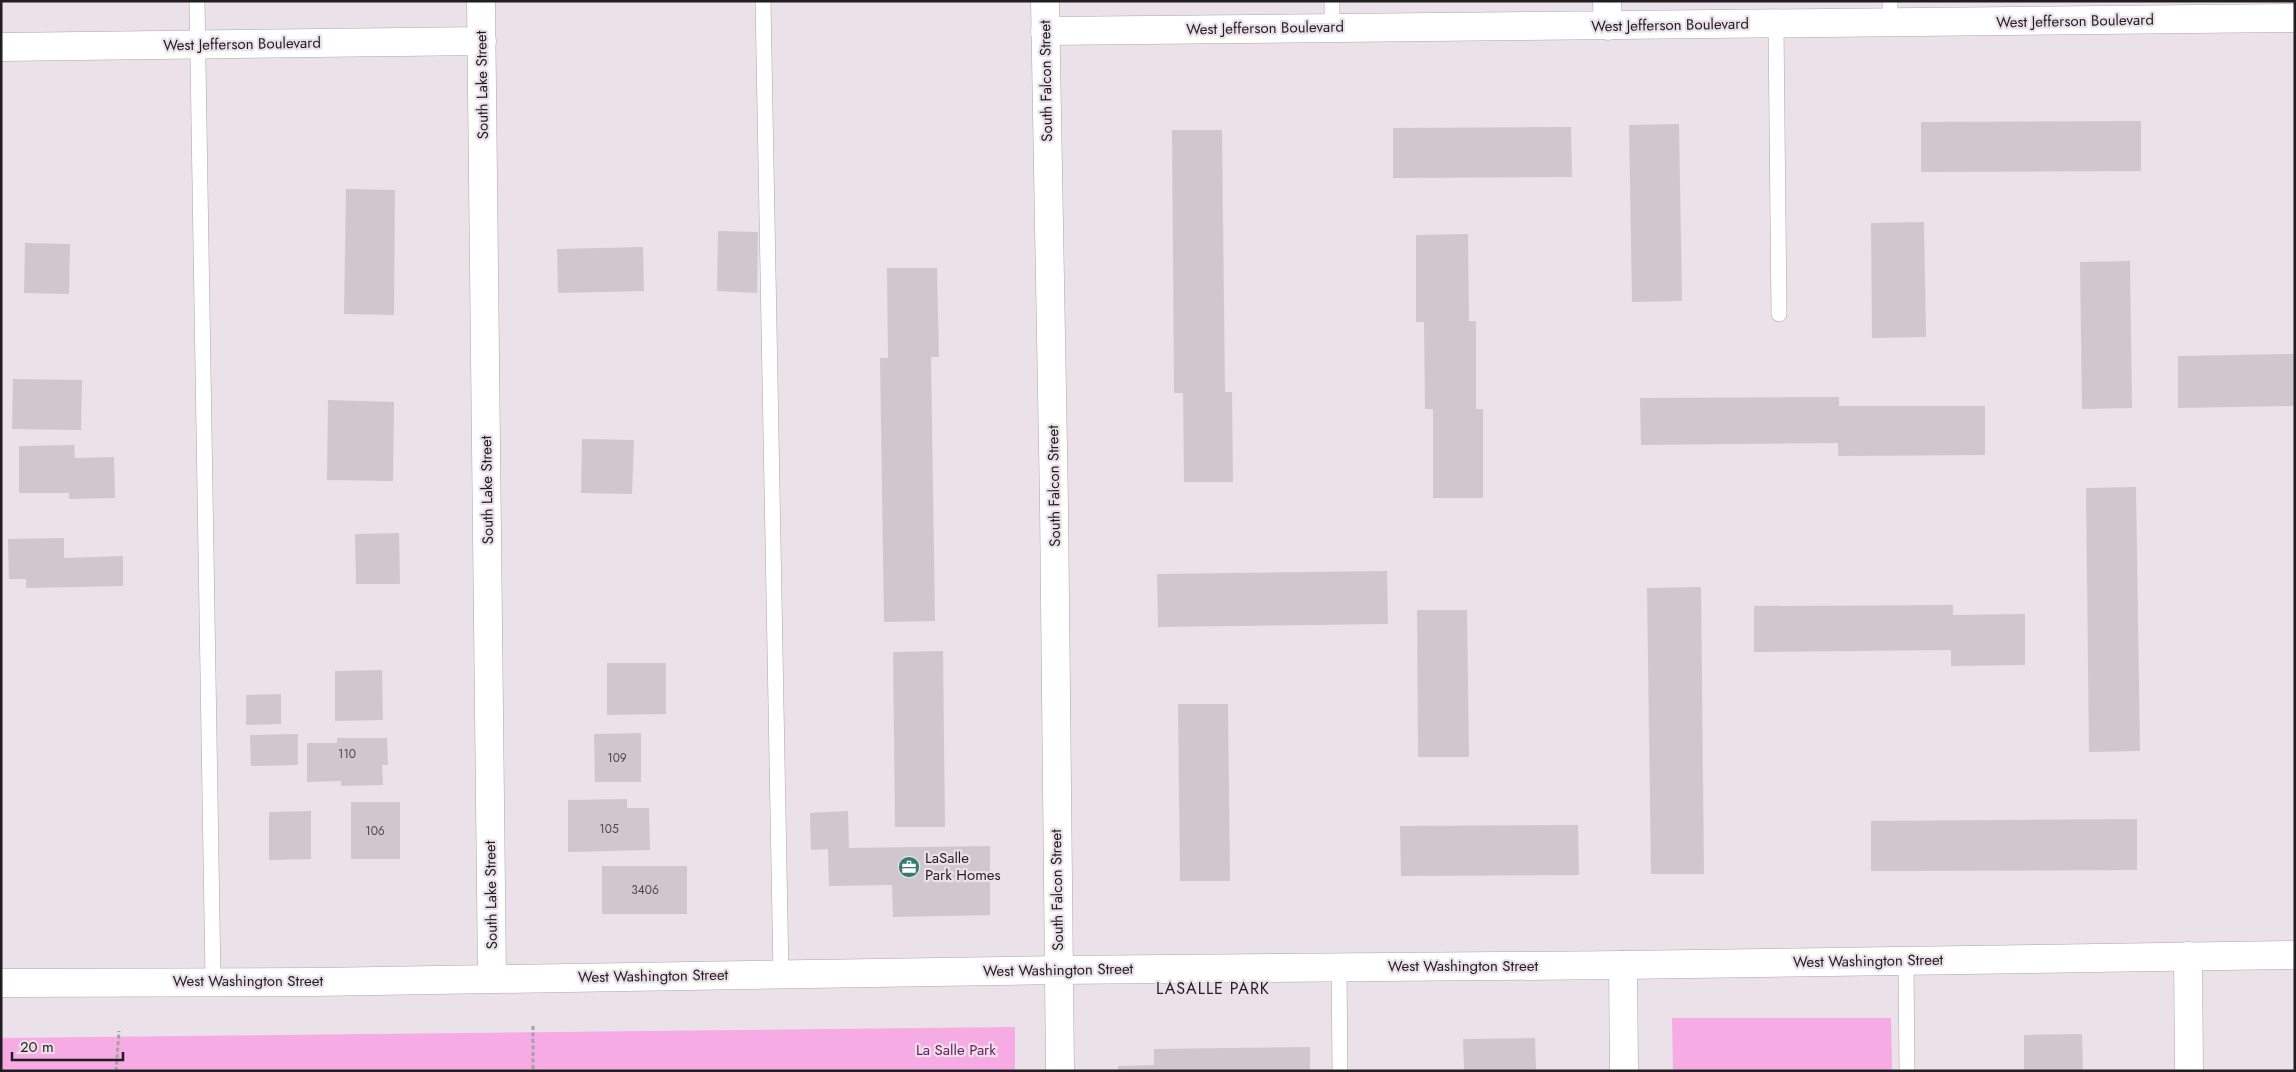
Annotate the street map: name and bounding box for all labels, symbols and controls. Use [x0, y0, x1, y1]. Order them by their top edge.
street label: West Jefferson Boulevard [1996, 9, 2154, 33]
street label: West Jefferson Boulevard [1591, 13, 1749, 37]
street label: West Jefferson Boulevard [1186, 16, 1344, 40]
street label: South Falcon Street [1034, 20, 1058, 142]
street label: South Lake Street [470, 30, 494, 139]
street label: West Jefferson Boulevard [163, 32, 321, 56]
street label: South Falcon Street [1042, 425, 1066, 547]
street label: South Lake Street [475, 435, 499, 544]
house number: 110 [338, 745, 356, 763]
house number: 109 [607, 749, 627, 767]
house number: 105 [599, 820, 619, 838]
house number: 106 [365, 822, 385, 840]
street label: South Falcon Street [1045, 829, 1069, 951]
street label: South Lake Street [479, 840, 503, 949]
place label: LaSalle Park Homes [925, 847, 1001, 886]
office icon: LaSalle Park Homes [897, 855, 921, 879]
house number: 3406 [631, 881, 659, 899]
street label: West Washington Street [1793, 949, 1944, 973]
street label: West Washington Street [1388, 955, 1539, 977]
street label: West Washington Street [983, 958, 1134, 982]
street label: West Washington Street [578, 964, 729, 988]
street label: West Washington Street [173, 970, 324, 992]
district label: LASALLE PARK [1156, 977, 1270, 1000]
scale bar [12, 1030, 124, 1062]
text: 20 m [20, 1036, 54, 1058]
park label: La Salle Park [916, 1039, 996, 1061]

